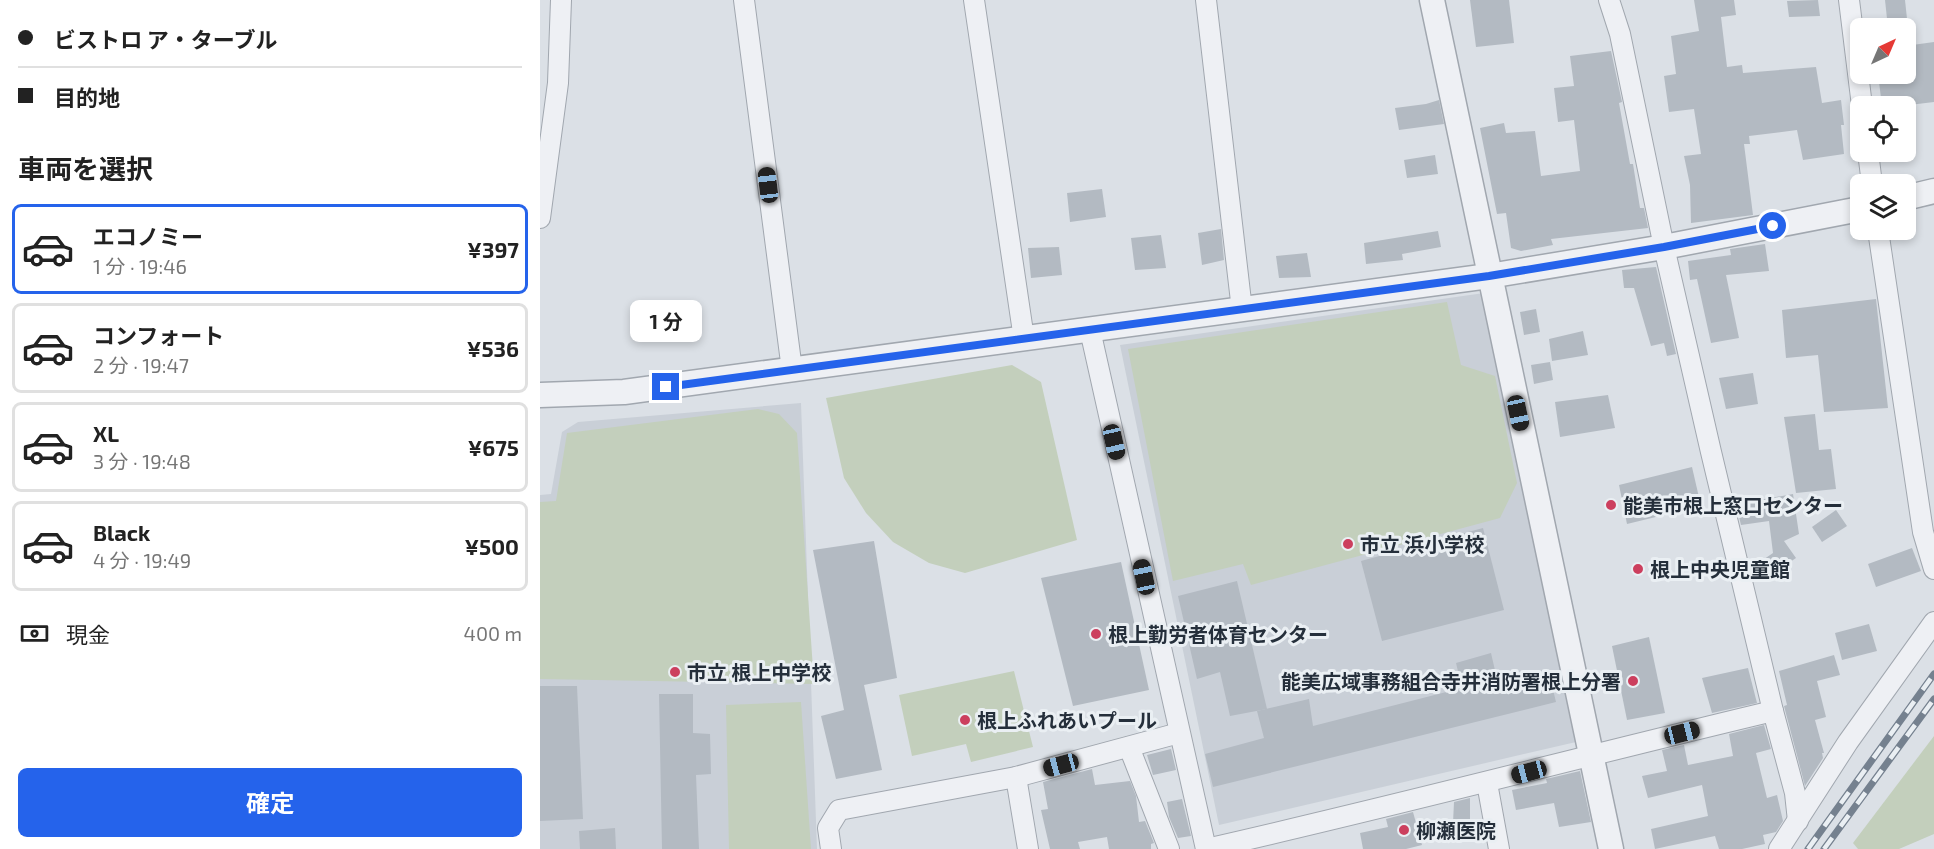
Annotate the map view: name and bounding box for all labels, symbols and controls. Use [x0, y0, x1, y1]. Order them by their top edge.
north arrow [1850, 18, 1916, 84]
map controls [1850, 18, 1916, 240]
text: ビストロ ア・ターブル [54, 26, 277, 52]
text: 目的地 [54, 84, 120, 110]
button: locate [1850, 96, 1916, 162]
text: 車両を選択 [18, 152, 153, 184]
car [757, 166, 779, 204]
button: layers [1850, 174, 1916, 240]
route start [1759, 212, 1786, 239]
icon: car [21, 222, 75, 276]
text: エコノミー [93, 223, 203, 249]
text: ¥397 [467, 236, 519, 262]
text: 1 分 · 19:46 [93, 254, 187, 278]
callout: 1 分 [630, 300, 702, 342]
text: 1 分 [650, 309, 682, 333]
icon: car [21, 321, 75, 375]
text: コンフォート [93, 322, 224, 348]
text: ¥536 [467, 335, 519, 361]
text: 2 分 · 19:47 [93, 353, 189, 377]
route end [652, 373, 679, 400]
car [1505, 394, 1531, 432]
icon: car [21, 420, 75, 474]
text: XL [93, 420, 119, 446]
car [1101, 422, 1127, 462]
text: ¥675 [468, 434, 519, 460]
text: 3 分 · 19:48 [93, 449, 191, 473]
place label: 能美市根上窓口センター [1623, 493, 1843, 517]
marker: 能美市根上窓口センター [1604, 498, 1618, 512]
icon: car [21, 519, 75, 573]
text: Black [93, 519, 150, 545]
place label: 市立 浜小学校 [1360, 532, 1484, 556]
text: ¥500 [464, 533, 519, 559]
marker: 市立 浜小学校 [1341, 537, 1355, 551]
text: 4 分 · 19:49 [93, 548, 191, 572]
place label: 根上中央児童館 [1650, 557, 1790, 581]
car [1131, 558, 1157, 596]
marker: 根上中央児童館 [1631, 562, 1645, 576]
icon: cash [18, 617, 51, 650]
text: 現金 [66, 621, 110, 647]
text: 400 m [464, 621, 522, 645]
place label: 根上勤労者体育センター [1108, 622, 1328, 646]
marker: 根上勤労者体育センター [1089, 627, 1103, 641]
place label: 市立 根上中学校 [687, 660, 831, 684]
marker: 市立 根上中学校 [668, 665, 682, 679]
place label: 能美広域事務組合寺井消防署根上分署 [1281, 669, 1621, 693]
marker: 能美広域事務組合寺井消防署根上分署 [1626, 674, 1640, 688]
place label: 根上ふれあいプール [977, 708, 1157, 732]
marker: 根上ふれあいプール [958, 713, 972, 727]
car [1662, 720, 1702, 746]
car [1041, 752, 1081, 778]
car [1509, 759, 1549, 785]
button: 確定 [18, 768, 522, 837]
place label: 柳瀬医院 [1416, 818, 1496, 842]
marker: 柳瀬医院 [1397, 823, 1411, 837]

